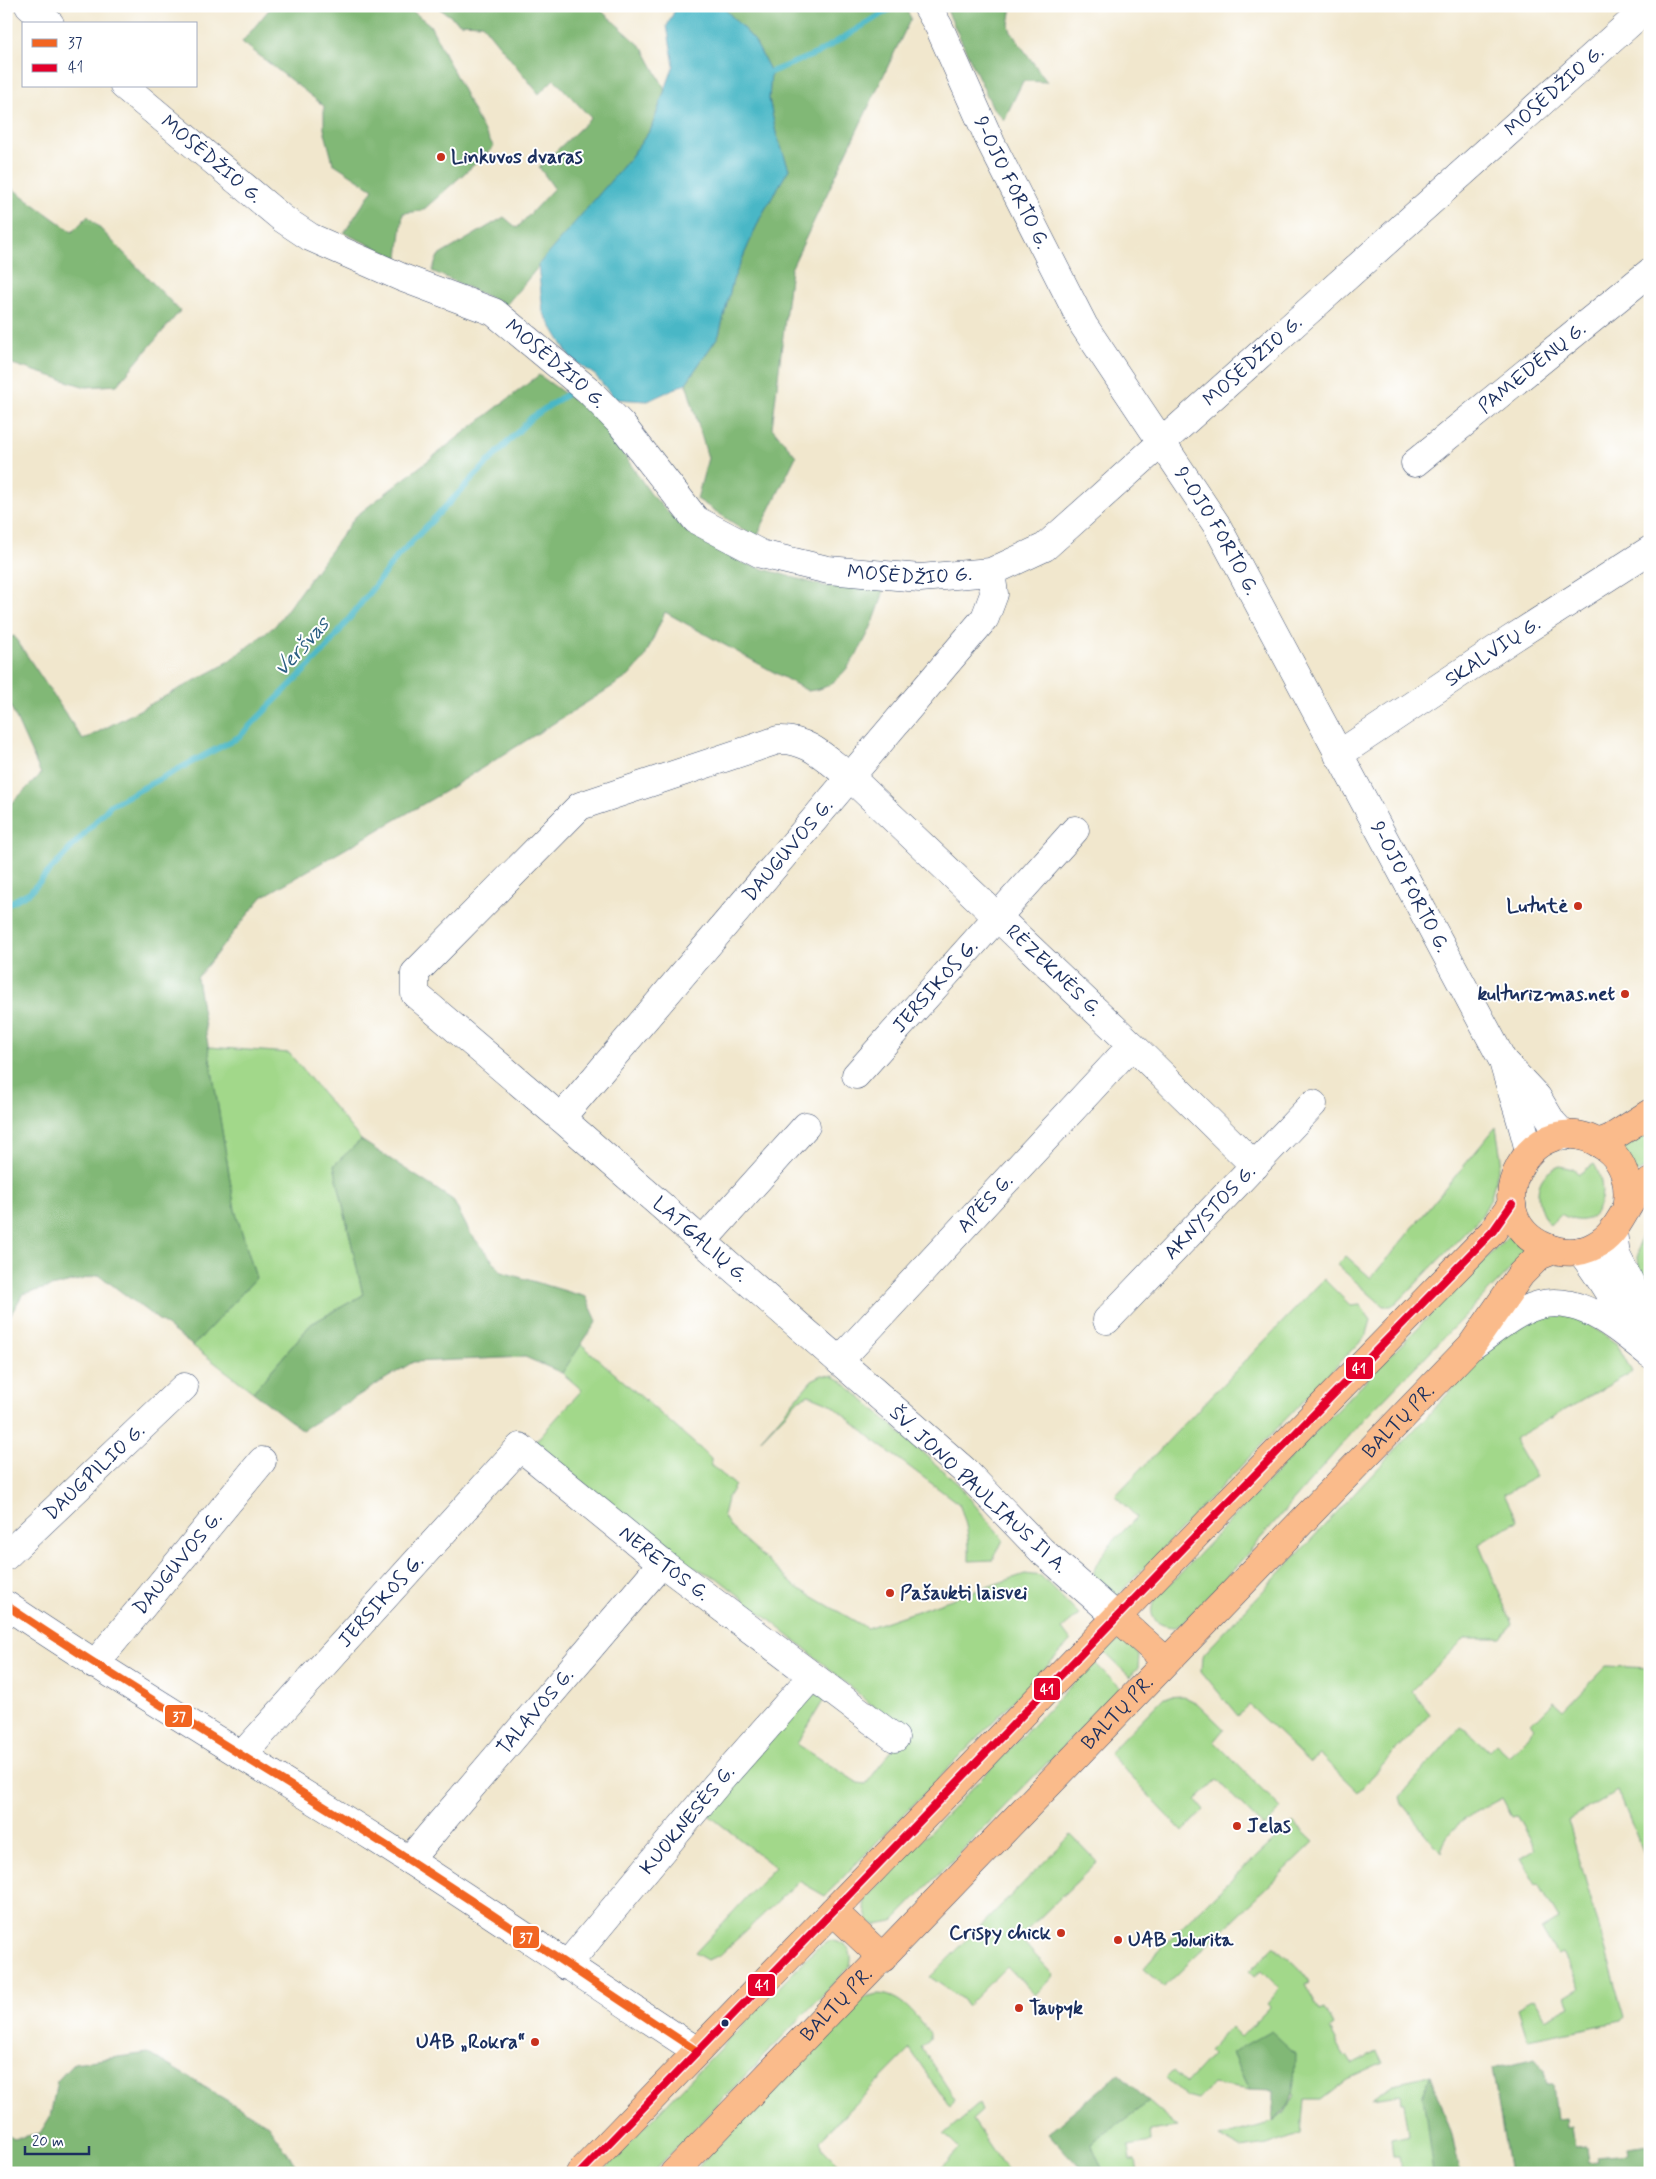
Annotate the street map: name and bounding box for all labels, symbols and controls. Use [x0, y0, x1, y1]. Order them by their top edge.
legend [22, 22, 198, 88]
text: 37 [68, 34, 83, 54]
street label: MOSĖDŽIO G. [1499, 39, 1610, 143]
text: 41 [68, 58, 83, 78]
street label: MOSĖDŽIO G. [155, 109, 268, 210]
street label: 9-OJO FORTO G. [967, 112, 1056, 254]
place label: Linkuvos dvaras [451, 144, 583, 171]
marker: Linkuvos dvaras [435, 151, 447, 163]
street label: MOSĖDŽIO G. [1197, 309, 1308, 413]
street label: MOSĖDŽIO G. [499, 313, 612, 414]
street label: PAMEDĖNŲ G. [1473, 316, 1592, 420]
street label: 9-OJO FORTO G. [1168, 462, 1265, 600]
street label: MOSĖDŽIO G. [846, 558, 973, 592]
water label: Veršvas [268, 609, 338, 683]
street label: SKALVIŲ G. [1440, 610, 1546, 693]
street label: DAUGUVOS G. [737, 793, 839, 908]
street label: 9-OJO FORTO G. [1364, 817, 1456, 957]
place label: Lututė [1507, 893, 1568, 920]
marker: Lututė [1572, 900, 1584, 912]
street label: RĖZEKNĖS G. [1000, 918, 1108, 1023]
street label: JERSIKOS G. [886, 934, 984, 1039]
place label: kulturizmas.net [1478, 981, 1616, 1008]
marker: kulturizmas.net [1619, 988, 1631, 1000]
street label: AKNYSTOS G. [1158, 1159, 1262, 1266]
street label: APĖS G. [951, 1168, 1019, 1239]
street label: LATGALIŲ G. [646, 1191, 754, 1289]
line badge: 41 [1345, 1356, 1374, 1380]
text: 41 [1352, 1360, 1366, 1378]
street label: BALTŲ PR. [1356, 1378, 1441, 1464]
street label: ŠV. JONO PAULIAUS II A. [883, 1400, 1073, 1580]
street label: DAUGPILIO G. [38, 1417, 151, 1527]
street label: DAUGUVOS G. [127, 1505, 229, 1621]
street label: NERETOS G. [613, 1520, 715, 1608]
street label: JERSIKOS G. [332, 1549, 430, 1653]
place label: Pašaukti laisvei [900, 1580, 1027, 1607]
marker: Pašaukti laisvei [884, 1587, 896, 1599]
street label: TALAVOS G. [491, 1662, 580, 1761]
street label: BALTŲ PR. [1075, 1670, 1160, 1756]
line badge: 41 [1033, 1677, 1061, 1701]
text: 41 [1040, 1681, 1054, 1699]
line badge: 37 [164, 1704, 193, 1728]
text: 37 [172, 1708, 186, 1726]
street label: KUOKNESĖS G. [634, 1759, 741, 1880]
place label: Jelas [1247, 1813, 1291, 1840]
marker: Jelas [1231, 1820, 1243, 1832]
place label: Crispy chick [949, 1920, 1052, 1947]
line badge: 37 [512, 1925, 540, 1949]
marker: Crispy chick [1055, 1927, 1067, 1939]
place label: UAB Jolurita [1128, 1927, 1234, 1954]
text: 37 [519, 1929, 533, 1947]
marker: UAB Jolurita [1112, 1934, 1124, 1946]
street label: BALTŲ PR. [794, 1961, 879, 2048]
line badge: 41 [747, 1973, 776, 1997]
text: 41 [755, 1977, 769, 1995]
place label: Taupyk [1029, 1995, 1083, 2022]
marker: Taupyk [1013, 2002, 1025, 2014]
unlabelled marker [720, 2018, 730, 2028]
place label: UAB „Rokra“ [416, 2029, 525, 2056]
marker: UAB „Rokra“ [529, 2036, 541, 2048]
scale bar [25, 2124, 89, 2156]
text: 20 m [32, 2132, 64, 2152]

